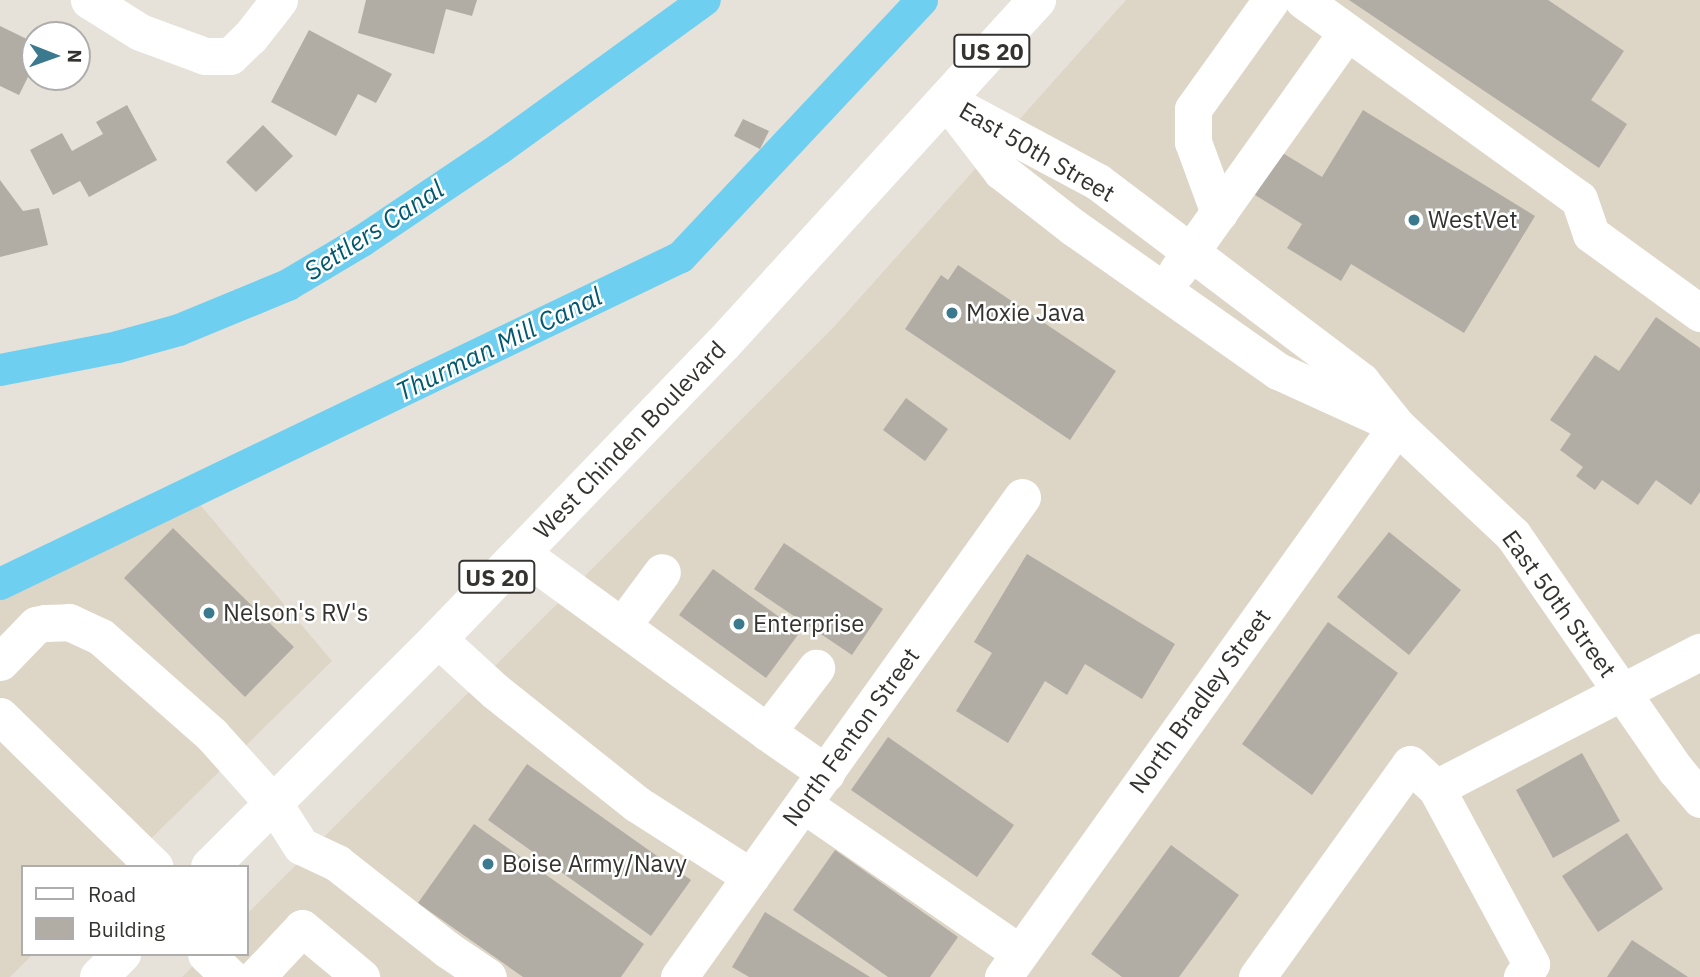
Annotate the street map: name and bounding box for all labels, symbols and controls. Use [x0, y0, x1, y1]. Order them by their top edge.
north arrow [21, 21, 91, 91]
road number: US 20 [952, 32, 1032, 70]
text: N [63, 49, 87, 63]
street label: East 50th Street [954, 96, 1120, 208]
water label: Settlers Canal [298, 173, 450, 287]
place label: WestVet [1428, 206, 1518, 234]
marker: WestVet [1406, 212, 1422, 228]
water label: Thurman Mill Canal [391, 281, 607, 407]
place label: Moxie Java [966, 299, 1085, 327]
marker: Moxie Java [944, 305, 960, 321]
street label: West Chinden Boulevard [528, 335, 732, 545]
street label: East 50th Street [1496, 525, 1622, 683]
road number: US 20 [457, 558, 537, 596]
place label: Nelson's RV's [223, 599, 368, 627]
street label: North Bradley Street [1123, 603, 1277, 799]
marker: Nelson's RV's [201, 605, 217, 621]
place label: Enterprise [753, 610, 865, 638]
marker: Enterprise [731, 616, 747, 632]
street label: North Fenton Street [777, 642, 925, 832]
place label: Boise Army/Navy [502, 850, 687, 878]
marker: Boise Army/Navy [480, 856, 496, 872]
legend [21, 865, 248, 956]
text: Road [88, 880, 136, 908]
text: Building [88, 915, 165, 943]

